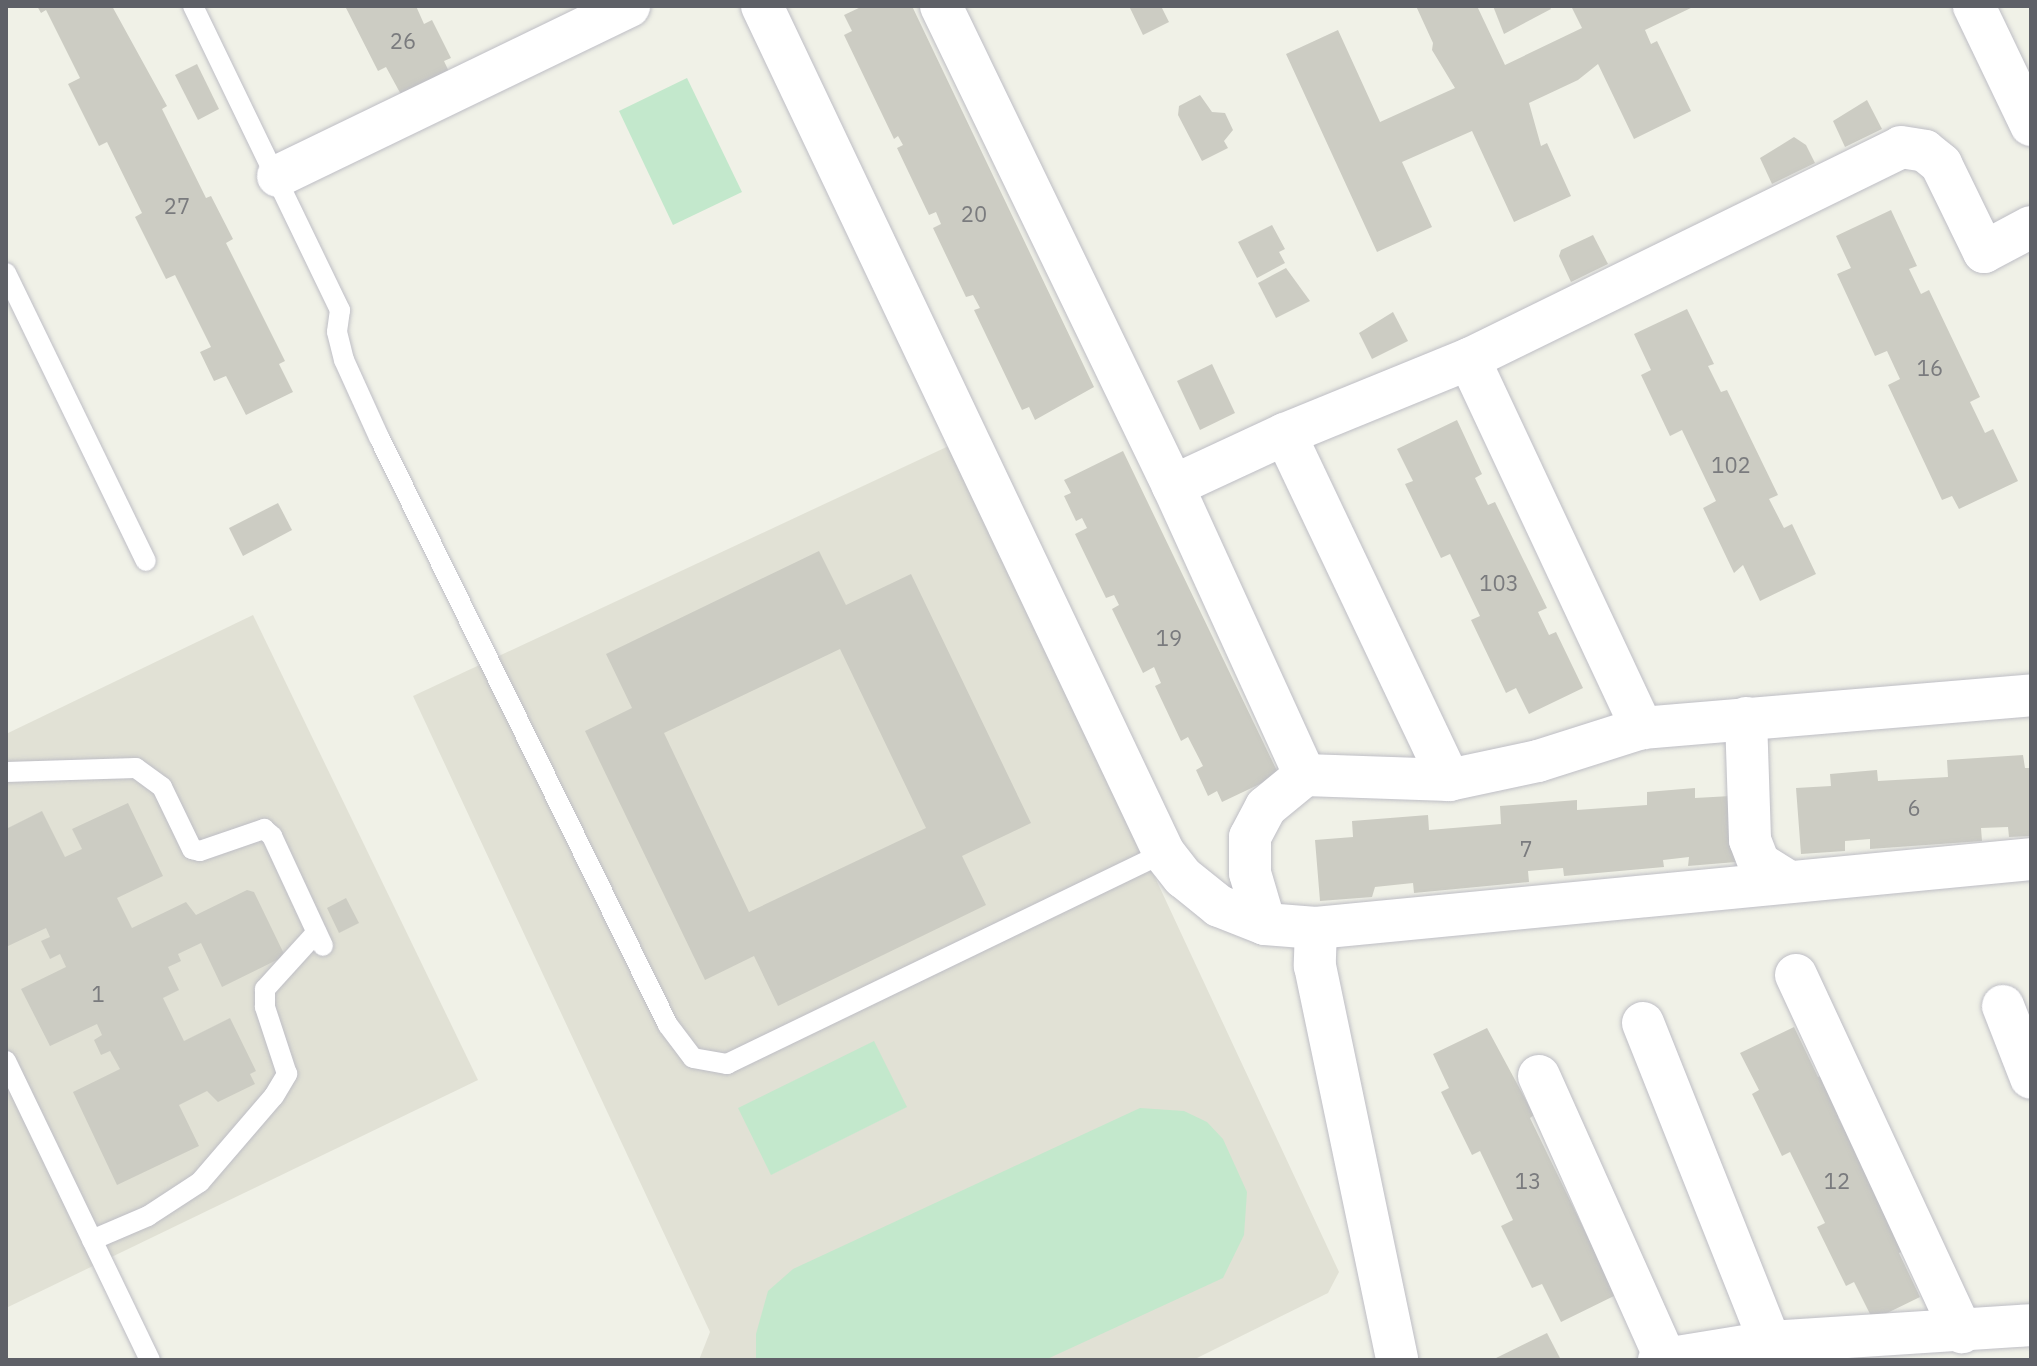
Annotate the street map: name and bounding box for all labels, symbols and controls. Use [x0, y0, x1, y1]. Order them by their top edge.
house number: 26 [390, 28, 416, 54]
house number: 27 [164, 193, 190, 219]
house number: 20 [961, 201, 987, 227]
house number: 16 [1917, 355, 1943, 381]
house number: 102 [1711, 452, 1751, 478]
house number: 103 [1479, 570, 1519, 596]
house number: 19 [1156, 625, 1182, 651]
house number: 6 [1907, 795, 1921, 821]
house number: 7 [1519, 836, 1533, 862]
house number: 1 [91, 981, 105, 1007]
house number: 13 [1515, 1168, 1541, 1194]
house number: 12 [1824, 1168, 1850, 1194]

